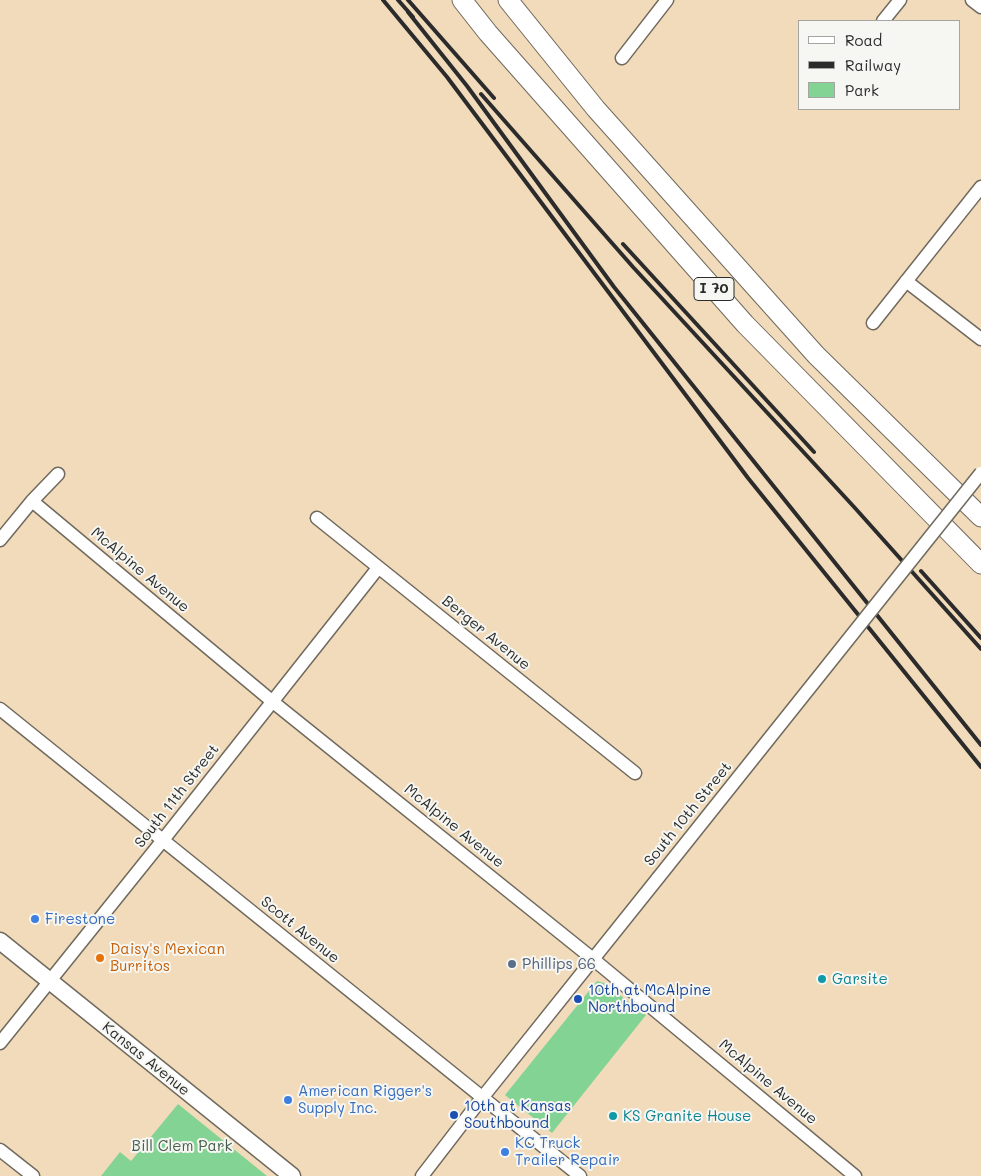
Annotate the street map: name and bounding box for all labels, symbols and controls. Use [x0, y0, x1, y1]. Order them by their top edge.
legend [798, 20, 961, 110]
text: Road [845, 30, 882, 50]
text: Railway [845, 55, 901, 75]
text: Park [845, 80, 879, 100]
road number: I 70 [694, 278, 734, 300]
street label: McAlpine Avenue [87, 524, 193, 616]
street label: Berger Avenue [438, 592, 534, 674]
street label: South 11th Street [131, 741, 223, 851]
street label: South 10th Street [640, 758, 736, 870]
street label: McAlpine Avenue [401, 780, 507, 872]
street label: Scott Avenue [257, 893, 343, 967]
place label: Firestone [45, 910, 115, 928]
marker: Firestone [29, 913, 41, 925]
place label: Daisy's Mexican Burritos [110, 940, 225, 975]
marker: Daisy's Mexican Burritos [94, 952, 106, 964]
place label: Phillips 66 [522, 955, 596, 973]
marker: Phillips 66 [506, 958, 518, 970]
place label: Garsite [832, 970, 888, 988]
marker: Garsite [816, 973, 828, 985]
place label: 10th at McAlpine Northbound [588, 981, 711, 1016]
marker: 10th at McAlpine Northbound [572, 993, 584, 1005]
street label: Kansas Avenue [99, 1018, 193, 1100]
street label: McAlpine Avenue [715, 1036, 821, 1128]
place label: American Rigger's Supply Inc. [298, 1082, 432, 1117]
marker: American Rigger's Supply Inc. [282, 1094, 294, 1106]
place label: 10th at Kansas Southbound [464, 1097, 571, 1132]
place label: KS Granite House [623, 1107, 751, 1125]
marker: 10th at Kansas Southbound [448, 1109, 460, 1121]
marker: KS Granite House [607, 1110, 619, 1122]
place label: KC Truck Trailer Repair [515, 1134, 620, 1169]
park label: Bill Clem Park [132, 1137, 232, 1155]
marker: KC Truck Trailer Repair [499, 1146, 511, 1158]

